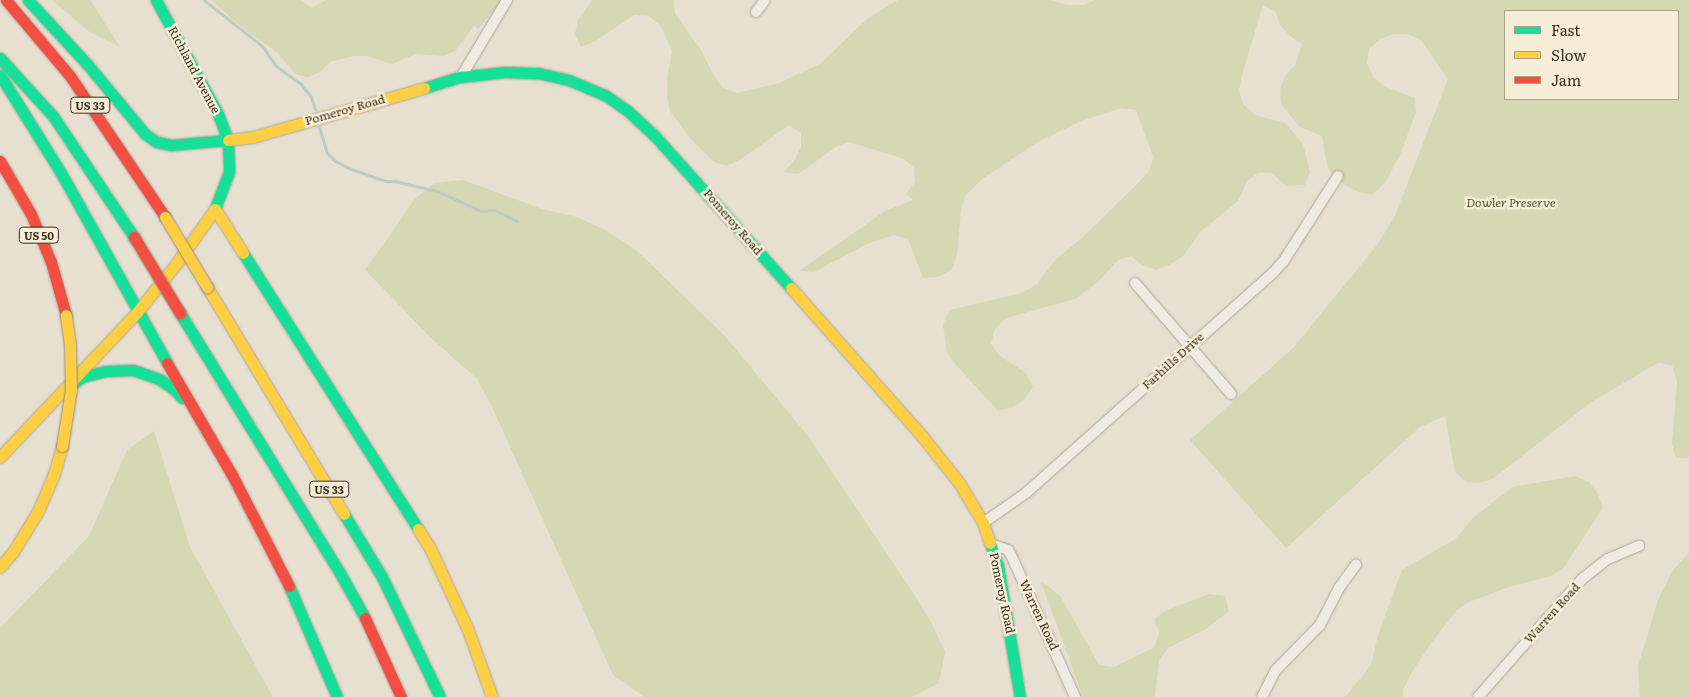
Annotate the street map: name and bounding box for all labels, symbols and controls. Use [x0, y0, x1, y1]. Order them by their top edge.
legend [1504, 10, 1679, 100]
text: Fast [1551, 18, 1580, 41]
street label: Richland Avenue [165, 24, 223, 116]
text: Slow [1551, 43, 1586, 66]
text: Jam [1551, 68, 1581, 91]
street label: Pomeroy Road [303, 92, 387, 128]
road number: US 33 [70, 96, 110, 114]
street label: Pomeroy Road [700, 186, 766, 258]
park label: Dowler Preserve [1466, 196, 1556, 210]
road number: US 50 [18, 226, 60, 244]
street label: Farhills Drive [1139, 330, 1207, 392]
road number: US 33 [309, 480, 349, 498]
street label: Pomeroy Road [986, 551, 1018, 635]
street label: Warren Road [1016, 577, 1062, 653]
street label: Warren Road [1521, 580, 1583, 646]

